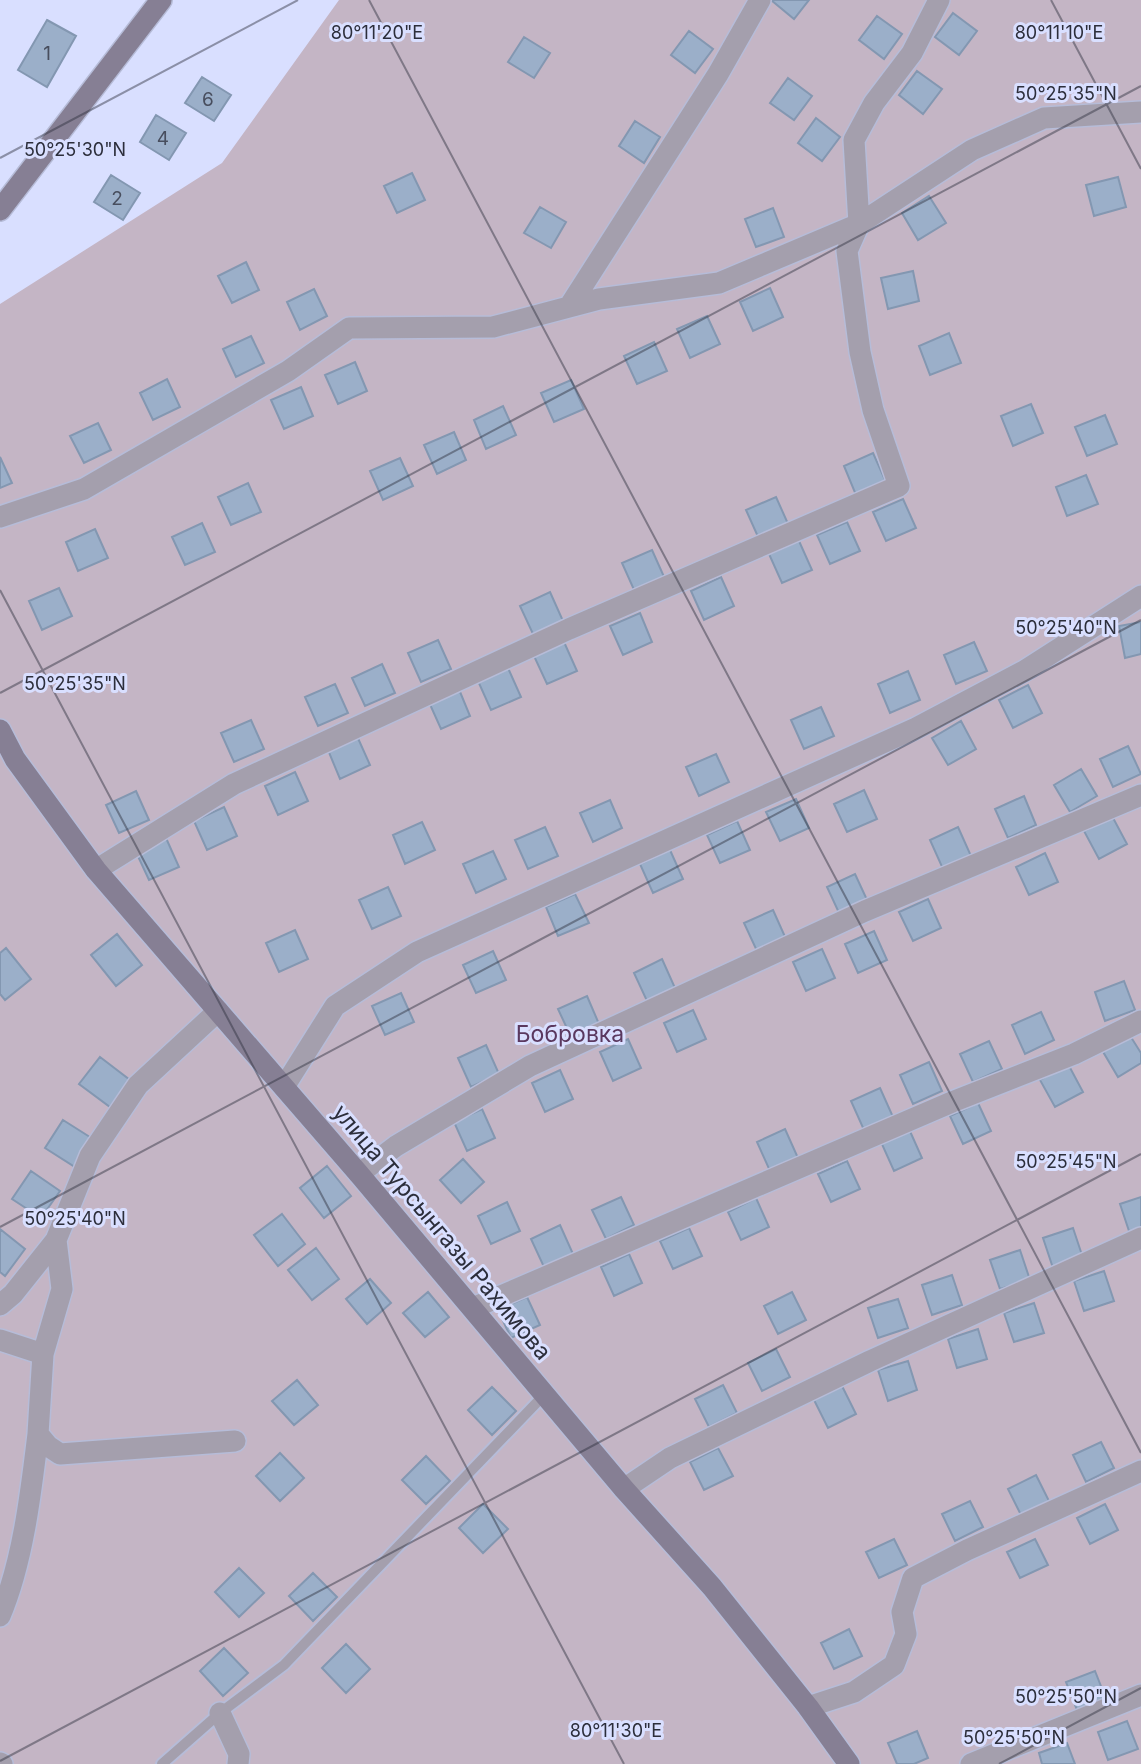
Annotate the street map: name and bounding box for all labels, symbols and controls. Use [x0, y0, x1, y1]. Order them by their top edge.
text: 80°11'20"E [331, 22, 423, 43]
text: 80°11'10"E [1015, 22, 1103, 43]
house number: 1 [43, 42, 51, 65]
text: 50°25'35"N [1015, 83, 1117, 104]
house number: 6 [202, 88, 214, 111]
house number: 4 [157, 127, 169, 150]
text: 50°25'30"N [24, 139, 126, 160]
house number: 2 [111, 187, 123, 210]
text: 50°25'40"N [1015, 617, 1117, 638]
text: 50°25'35"N [24, 673, 126, 694]
park label: Бобровка [516, 1020, 624, 1048]
street label: улица Турсынгазы Рахимова [327, 1099, 557, 1365]
text: 50°25'45"N [1015, 1151, 1117, 1172]
text: 50°25'40"N [24, 1208, 126, 1229]
text: 50°25'50"N [1015, 1686, 1117, 1707]
text: 80°11'30"E [570, 1720, 662, 1741]
text: 50°25'50"N [963, 1727, 1065, 1748]

